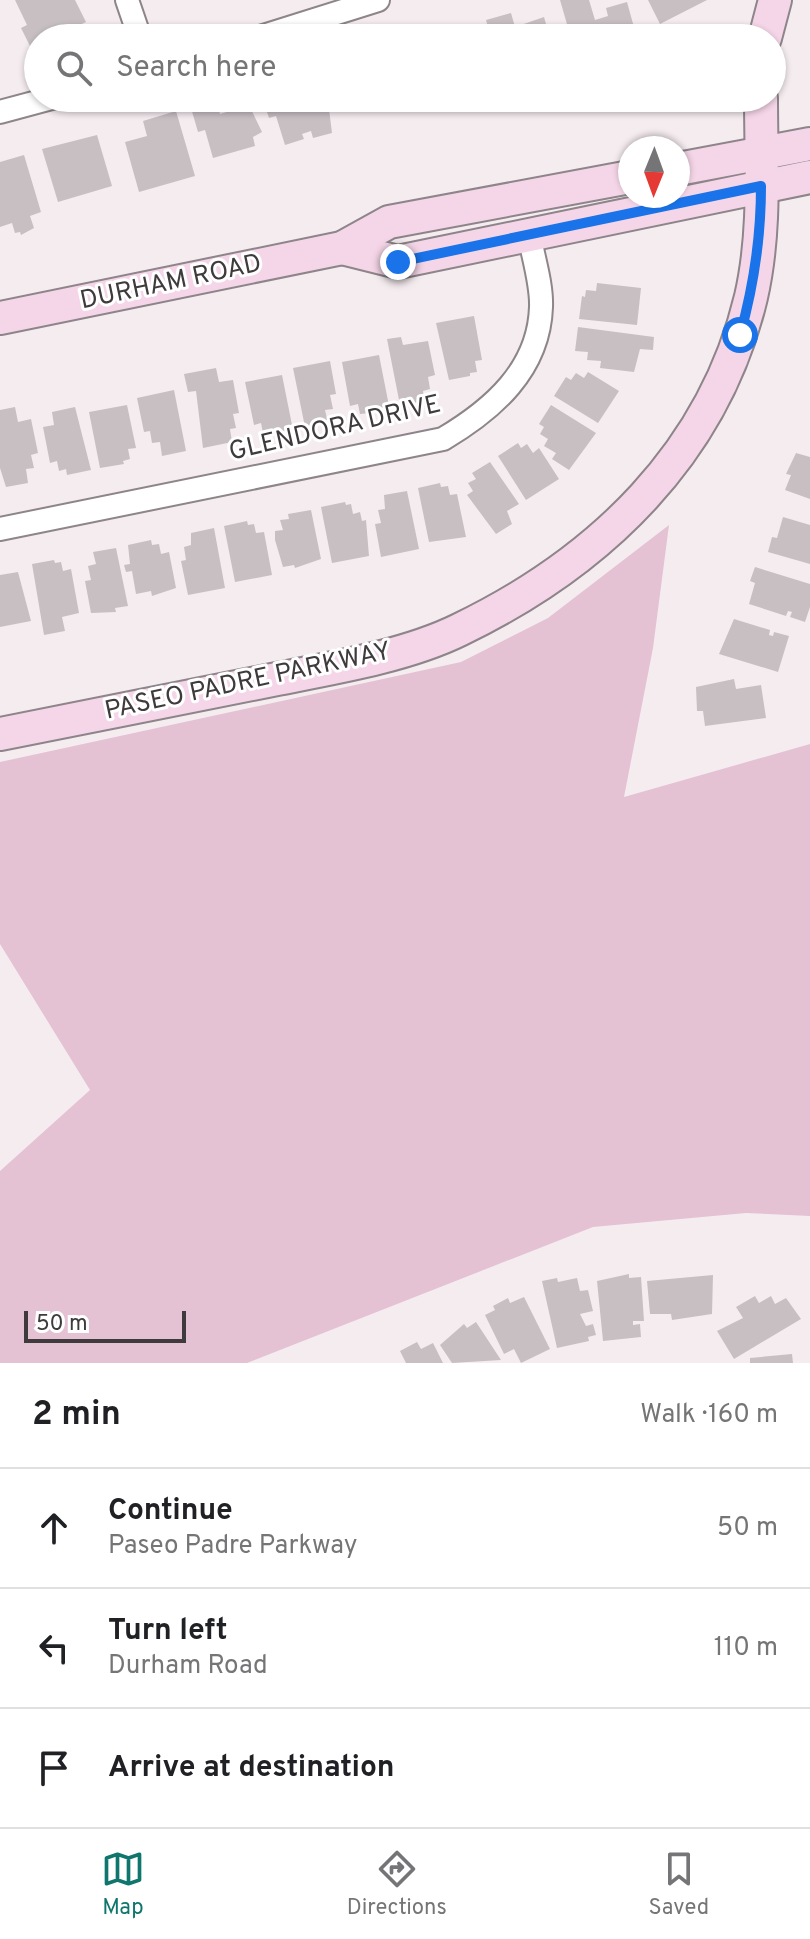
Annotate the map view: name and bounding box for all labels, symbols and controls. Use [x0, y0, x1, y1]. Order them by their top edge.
search box [24, 24, 786, 112]
icon: search [52, 46, 96, 90]
text: Search here [116, 50, 276, 87]
north arrow [618, 136, 690, 208]
route end [380, 244, 416, 280]
street label: DURHAM ROAD [77, 248, 265, 318]
route start [722, 317, 758, 353]
street label: GLENDORA DRIVE [226, 389, 444, 469]
street label: PASEO PADRE PARKWAY [102, 636, 394, 728]
scale bar [24, 1307, 186, 1343]
text: 50 m [36, 1311, 88, 1338]
text: 2 min [32, 1394, 121, 1437]
text: Walk · 160 m [640, 1399, 778, 1432]
text: Continue [108, 1493, 233, 1530]
icon: ahead [32, 1506, 76, 1550]
text: 50 m [717, 1512, 778, 1545]
text: Paseo Padre Parkway [108, 1530, 358, 1563]
text: Turn left [108, 1613, 228, 1650]
icon: left [32, 1626, 76, 1670]
text: 110 m [714, 1632, 778, 1665]
text: Durham Road [108, 1650, 268, 1683]
icon: arrive [32, 1746, 76, 1790]
text: Arrive at destination [108, 1750, 394, 1787]
tab: Map [101, 1847, 145, 1922]
tab: Directions [347, 1847, 447, 1922]
tab: Saved [649, 1847, 709, 1922]

